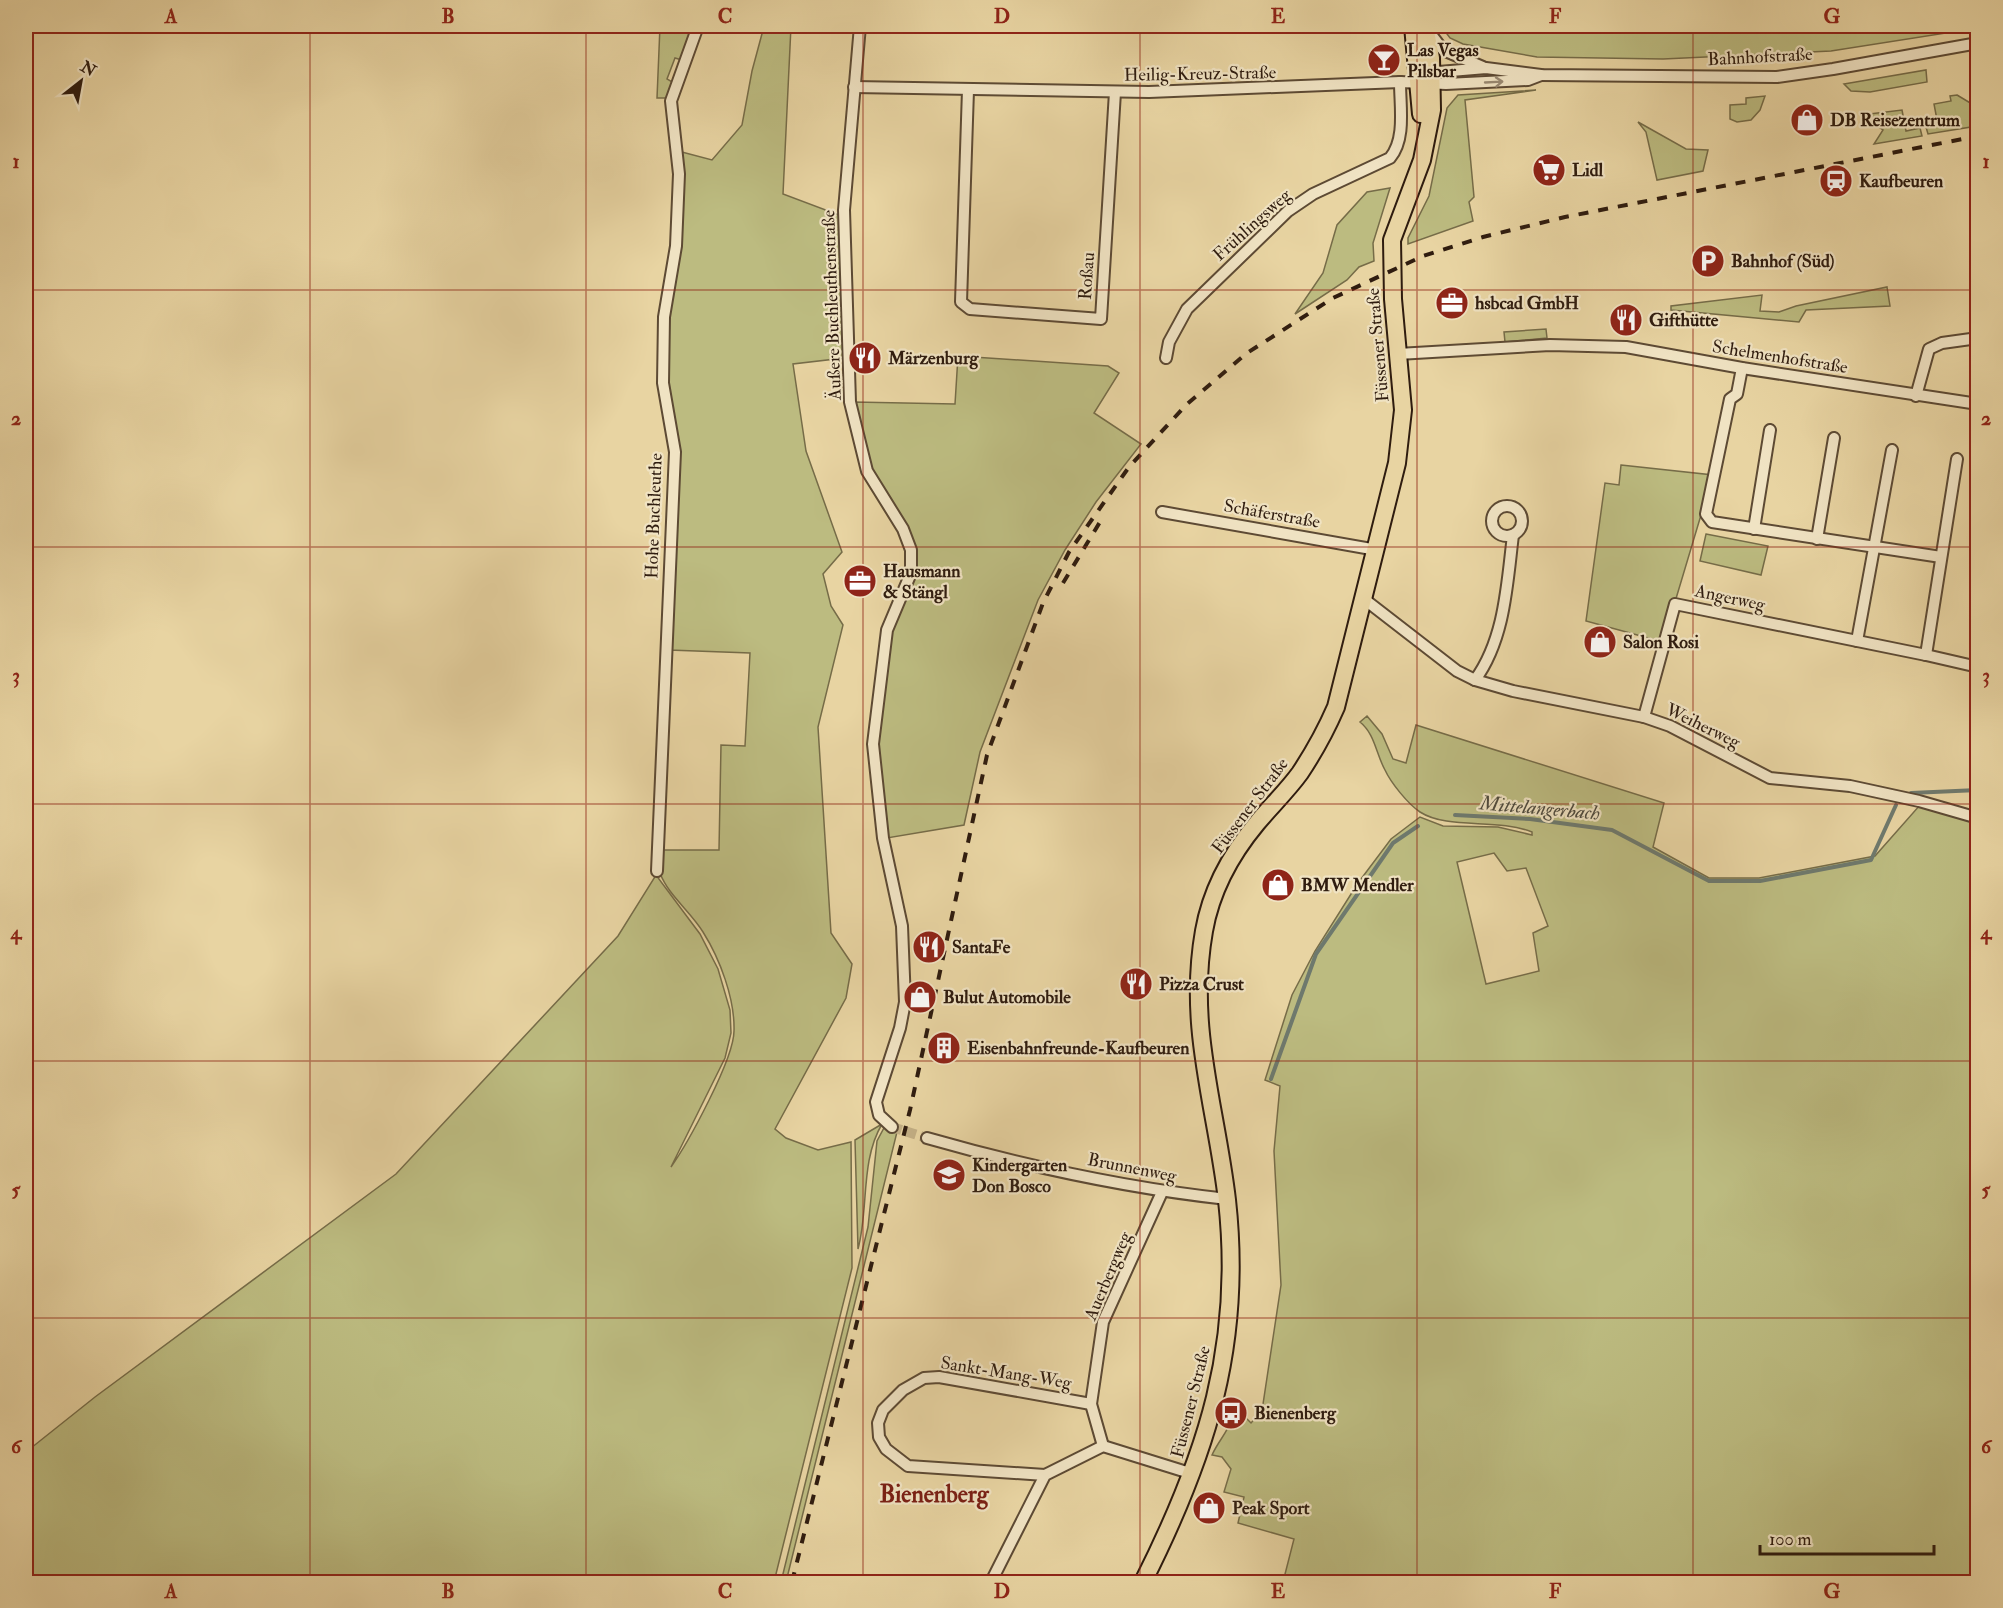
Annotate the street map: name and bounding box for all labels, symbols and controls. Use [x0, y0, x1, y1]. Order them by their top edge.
text: A [164, 4, 178, 29]
text: B [441, 4, 455, 29]
text: C [718, 4, 732, 29]
text: D [994, 4, 1010, 29]
text: E [1271, 4, 1286, 29]
text: F [1549, 4, 1562, 29]
text: G [1824, 4, 1841, 29]
place label: Las Vegas Pilsbar [1407, 39, 1479, 83]
bar icon: Las Vegas Pilsbar [1366, 42, 1402, 78]
street label: Bahnhofstraße [1707, 43, 1814, 71]
north arrow [51, 51, 111, 111]
text: N [76, 56, 100, 82]
street label: Heilig-Kreuz-Straße [1124, 61, 1277, 87]
one-way arrow [1484, 76, 1503, 87]
shop icon: DB Reisezentrum [1789, 102, 1825, 138]
place label: DB Reisezentrum [1830, 109, 1961, 132]
text: 1 [12, 149, 20, 174]
text: 1 [1982, 149, 1990, 174]
supermarket icon: Lidl [1531, 152, 1567, 188]
place label: Lidl [1572, 159, 1604, 182]
station icon: Kaufbeuren [1818, 163, 1854, 199]
place label: Kaufbeuren [1859, 170, 1944, 193]
street label: Frühlingsweg [1208, 183, 1297, 266]
street label: Äußere Buchleuthenstraße [817, 209, 847, 402]
parking icon: Bahnhof (Süd) [1690, 243, 1726, 279]
place label: Bahnhof (Süd) [1731, 250, 1835, 273]
street label: Roßau [1074, 251, 1100, 301]
office icon: hsbcad GmbH [1434, 285, 1470, 321]
street label: Füssener Straße [1362, 286, 1394, 403]
place label: hsbcad GmbH [1475, 292, 1579, 315]
restaurant icon: Gifthütte [1608, 302, 1644, 338]
place label: Gifthütte [1649, 309, 1719, 332]
street label: Schelmenhofstraße [1711, 335, 1850, 379]
restaurant icon: Märzenburg [847, 340, 883, 376]
place label: Märzenburg [887, 347, 980, 370]
text: 2 [11, 406, 21, 431]
text: 2 [1981, 406, 1991, 431]
street label: Hohe Buchleuthe [640, 452, 668, 579]
street label: Schäferstraße [1222, 494, 1322, 534]
place label: Hausmann & Stängl [883, 560, 961, 604]
office icon: Hausmann & Stängl [842, 563, 878, 599]
street label: Angerweg [1692, 579, 1768, 617]
shop icon: Salon Rosi [1582, 624, 1618, 660]
place label: Salon Rosi [1623, 631, 1699, 654]
text: 3 [12, 663, 20, 688]
text: 3 [1982, 663, 1990, 688]
street label: Weiherweg [1661, 698, 1745, 754]
street label: Füssener Straße [1206, 753, 1294, 859]
water label: Mittelangerbach [1478, 790, 1601, 826]
shop icon: BMW Mendler [1260, 867, 1296, 903]
place label: BMW Mendler [1301, 874, 1414, 897]
text: 4 [10, 920, 23, 945]
text: 4 [1980, 920, 1993, 945]
restaurant icon: SantaFe [911, 929, 947, 965]
place label: SantaFe [952, 936, 1011, 959]
restaurant icon: Pizza Crust [1118, 966, 1154, 1002]
place label: Pizza Crust [1159, 973, 1244, 996]
shop icon: Bulut Automobile [902, 979, 938, 1015]
place label: Bulut Automobile [943, 986, 1071, 1009]
building icon: Eisenbahnfreunde-Kaufbeuren [926, 1030, 962, 1066]
place label: Eisenbahnfreunde-Kaufbeuren [967, 1037, 1190, 1060]
street label: Brunnenweg [1086, 1148, 1180, 1188]
place label: Kindergarten Don Bosco [972, 1154, 1068, 1198]
school or university icon: Kindergarten Don Bosco [931, 1157, 967, 1193]
text: 5 [12, 1177, 22, 1202]
text: 5 [1982, 1177, 1992, 1202]
street label: Auerbergweg [1079, 1227, 1137, 1325]
street label: Füssener Straße [1166, 1343, 1216, 1460]
street label: Sankt-Mang-Weg [939, 1351, 1074, 1395]
bus stop icon: Bienenberg [1213, 1395, 1249, 1431]
place label: Bienenberg [1254, 1402, 1337, 1425]
text: 6 [11, 1434, 23, 1459]
text: 6 [1981, 1434, 1993, 1459]
district label: Bienenberg [879, 1479, 990, 1510]
shop icon: Peak Sport [1191, 1490, 1227, 1526]
place label: Peak Sport [1232, 1497, 1310, 1520]
scale bar [1760, 1518, 1934, 1556]
text: 100 m [1769, 1528, 1812, 1551]
text: A [164, 1579, 178, 1604]
text: B [441, 1579, 455, 1604]
text: C [718, 1579, 732, 1604]
text: D [994, 1579, 1010, 1604]
text: E [1271, 1579, 1286, 1604]
text: F [1549, 1579, 1562, 1604]
text: G [1824, 1579, 1841, 1604]

